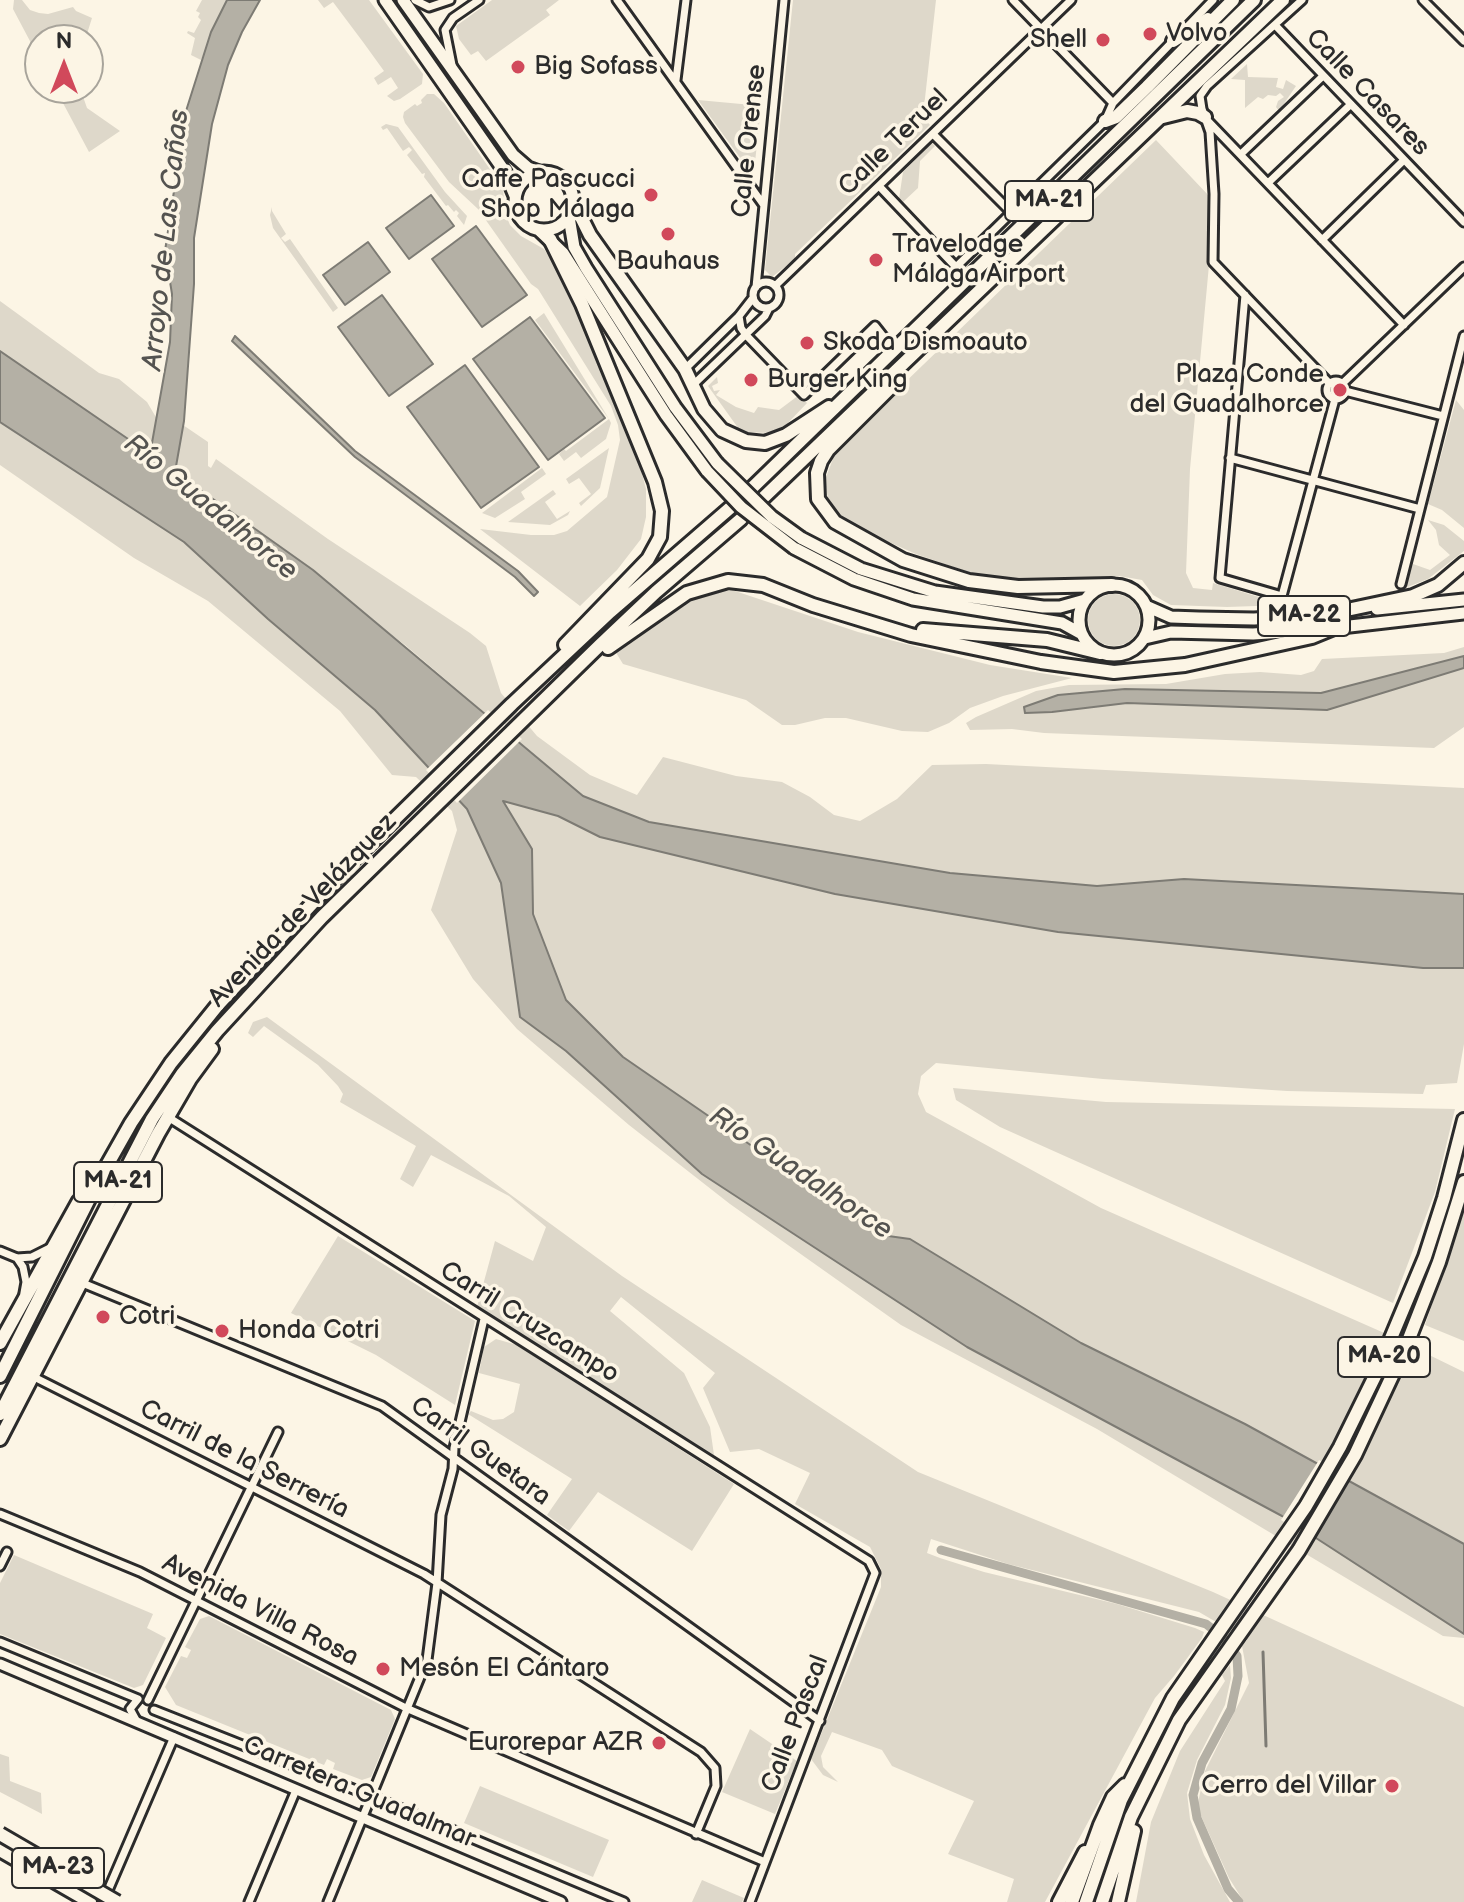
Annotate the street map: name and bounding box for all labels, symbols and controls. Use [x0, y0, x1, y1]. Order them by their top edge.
place label: Volvo [1166, 18, 1228, 50]
street label: Calle Casares [1298, 23, 1436, 163]
north arrow [24, 24, 104, 104]
place label: Shell [1030, 24, 1087, 56]
marker: Volvo [1141, 25, 1159, 43]
text: N [56, 28, 72, 55]
marker: Shell [1094, 31, 1112, 49]
place label: Big Sofass [534, 51, 658, 83]
marker: Big Sofass [509, 58, 527, 76]
street label: Calle Orense [726, 63, 774, 219]
street label: Calle Teruel [833, 83, 955, 203]
water label: Arroyo de Las Cañas [137, 108, 197, 372]
place label: Caffe Pascucci Shop Málaga [461, 164, 635, 226]
road number: MA-21 [1005, 181, 1093, 221]
marker: Caffe Pascucci Shop Málaga [642, 186, 660, 204]
marker: Bauhaus [659, 225, 677, 243]
place label: Travelodge Málaga Airport [892, 229, 1065, 290]
place label: Bauhaus [616, 246, 720, 278]
marker: Travelodge Málaga Airport [867, 251, 885, 269]
place label: Skoda Dismoauto [823, 327, 1028, 359]
marker: Skoda Dismoauto [798, 334, 816, 352]
place label: Plaza Conde del Guadalhorce [1129, 359, 1324, 420]
place label: Burger King [767, 364, 908, 396]
marker: Burger King [742, 371, 760, 389]
marker: Plaza Conde del Guadalhorce [1331, 381, 1349, 399]
water label: Río Guadalhorce [116, 428, 304, 588]
road number: MA-22 [1258, 596, 1350, 636]
street label: Avenida de Velázquez [203, 808, 403, 1014]
water label: Río Guadalhorce [702, 1100, 898, 1248]
road number: MA-21 [74, 1162, 162, 1202]
street label: Carril Cruzcampo [434, 1255, 624, 1391]
place label: Cotri [119, 1301, 175, 1333]
marker: Cotri [94, 1308, 112, 1326]
place label: Honda Cotri [238, 1315, 379, 1347]
marker: Honda Cotri [213, 1322, 231, 1340]
road number: MA-20 [1338, 1337, 1430, 1377]
street label: Carril Guetara [404, 1391, 556, 1513]
street label: Carril de la Serrería [134, 1394, 354, 1526]
street label: Avenida Villa Rosa [157, 1548, 363, 1674]
street label: Calle Pascal [756, 1651, 836, 1797]
place label: Mesón El Cántaro [399, 1653, 610, 1685]
marker: Mesón El Cántaro [374, 1660, 392, 1678]
place label: Eurorepar AZR [468, 1727, 643, 1759]
street label: Carretera Guadalmar [238, 1730, 480, 1856]
marker: Eurorepar AZR [650, 1734, 668, 1752]
place label: Cerro del Villar [1201, 1770, 1376, 1802]
marker: Cerro del Villar [1383, 1777, 1401, 1795]
road number: MA-23 [12, 1848, 104, 1888]

